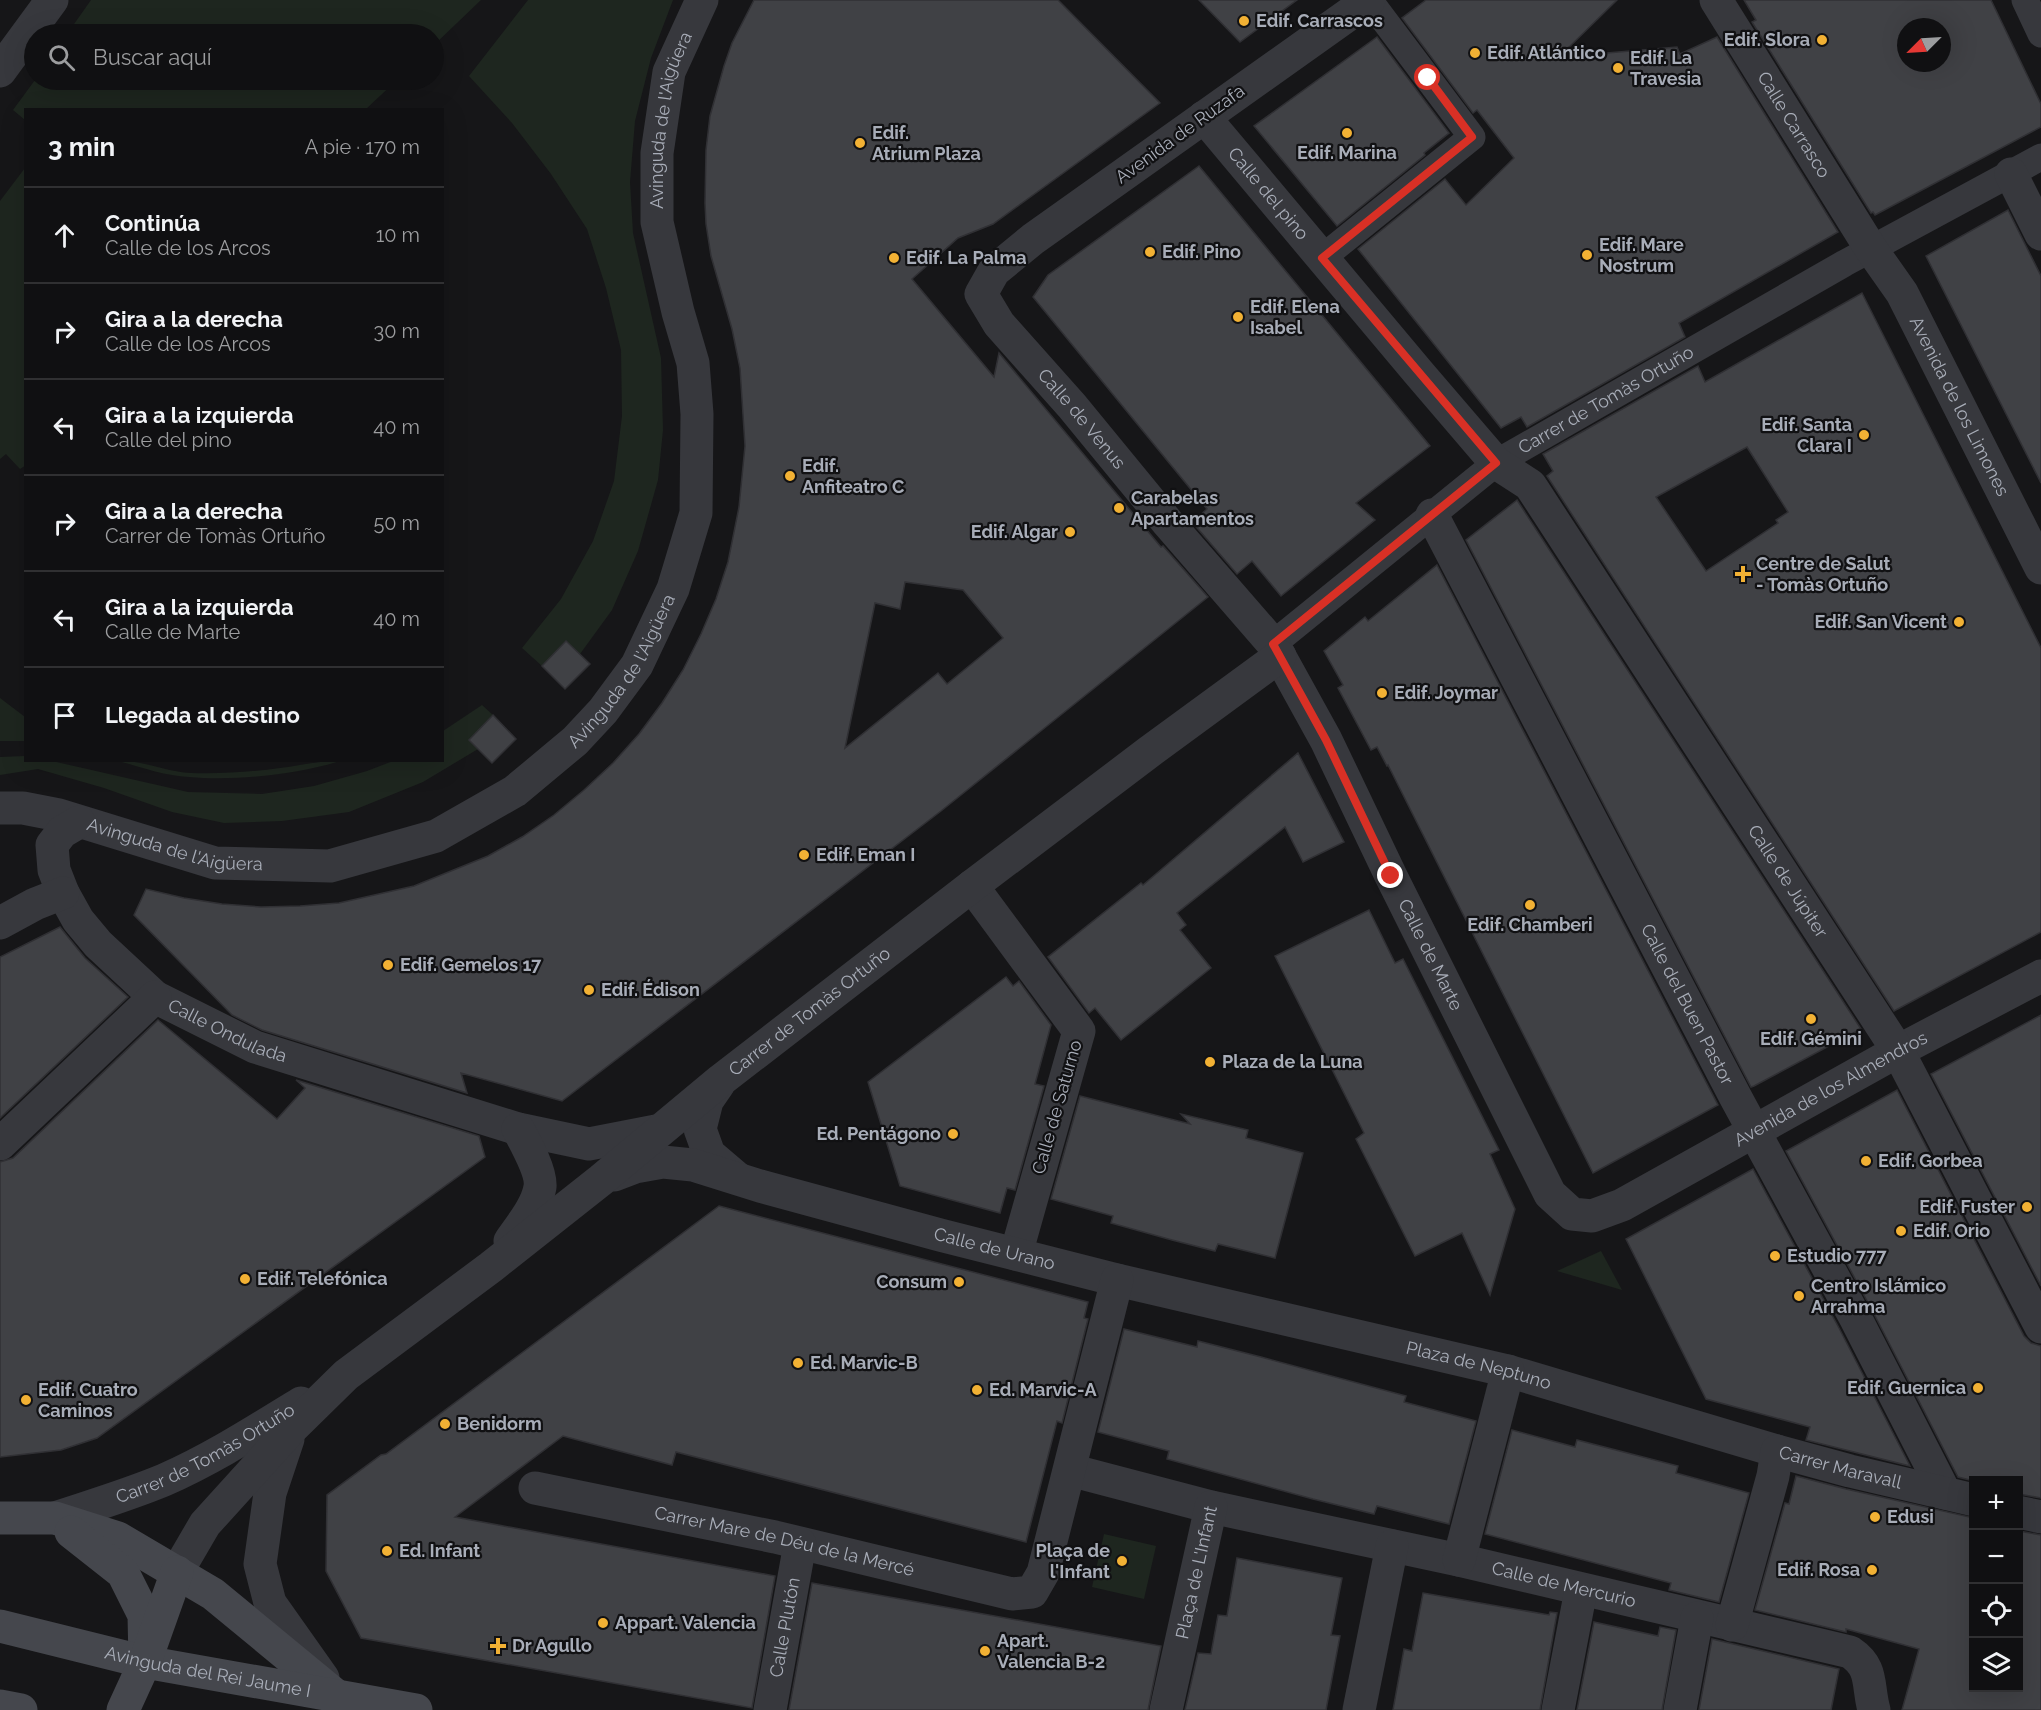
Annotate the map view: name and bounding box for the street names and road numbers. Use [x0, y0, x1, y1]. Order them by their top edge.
street label: Avinguda de l'Aigüera [646, 28, 696, 209]
street label: Calle Carrasco [1753, 68, 1835, 182]
street label: Avenida de Ruzafa [1111, 80, 1248, 187]
street label: Calle del pino [1224, 143, 1314, 244]
street label: Avenida de los Limones [1906, 313, 2014, 499]
street label: Carrer de Tomàs Ortuño [1514, 341, 1697, 458]
street label: Calle de Venus [1034, 364, 1130, 473]
street label: Avinguda de l'Aigüera [563, 591, 679, 752]
street label: Avinguda de l'Aigüera [85, 813, 263, 874]
street label: Calle de Júpiter [1744, 821, 1833, 942]
street label: Calle de Marte [1394, 895, 1468, 1014]
street label: Calle del Buen Pastor [1637, 920, 1739, 1089]
street label: Carrer de Tomàs Ortuño [724, 942, 894, 1080]
street label: Calle Ondulada [165, 994, 290, 1066]
street label: Avenida de los Almendros [1730, 1026, 1931, 1150]
street label: Calle de Saturno [1027, 1037, 1086, 1176]
street label: Calle de Urano [932, 1223, 1058, 1274]
street label: Plaza de Neptuno [1404, 1337, 1554, 1393]
street label: Carrer de Tomàs Ortuño [113, 1398, 299, 1507]
street label: Carrer Maravall [1777, 1441, 1904, 1493]
street label: Carrer Mare de Déu de la Mercé [653, 1502, 917, 1580]
street label: Plaça de L'Infant [1171, 1504, 1221, 1641]
street label: Calle de Mercurio [1490, 1557, 1638, 1611]
street label: Calle Plutón [765, 1576, 804, 1679]
street label: Avinguda del Rei Jaume I [103, 1641, 312, 1701]

